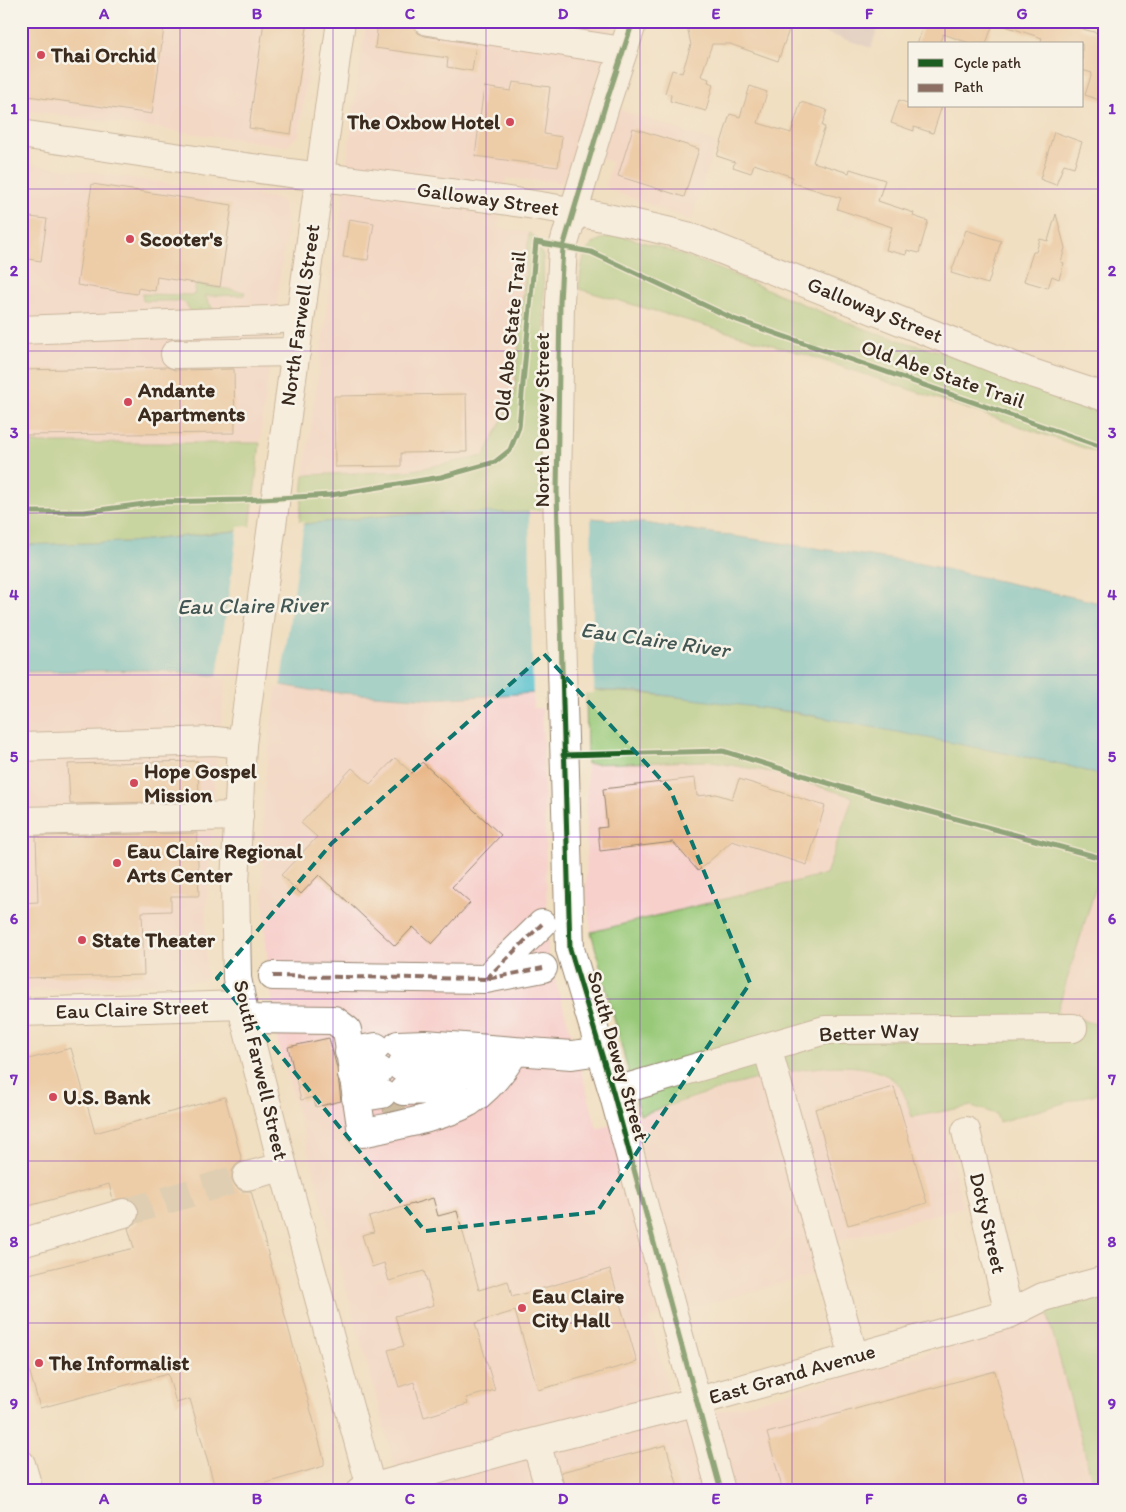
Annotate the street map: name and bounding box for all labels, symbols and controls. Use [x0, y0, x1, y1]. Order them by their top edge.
text: A [98, 4, 110, 23]
text: B [252, 4, 263, 23]
text: C [405, 4, 416, 23]
text: D [558, 4, 569, 23]
text: E [712, 4, 721, 23]
text: F [865, 4, 874, 23]
text: G [1016, 4, 1028, 23]
place label: Thai Orchid [50, 42, 157, 67]
legend [908, 42, 1084, 108]
marker: Thai Orchid [35, 49, 47, 61]
text: Cycle path [954, 54, 1021, 72]
text: Path [954, 78, 983, 96]
text: 1 [10, 99, 18, 118]
text: 1 [1108, 99, 1116, 118]
place label: The Oxbow Hotel [346, 109, 501, 134]
marker: The Oxbow Hotel [504, 116, 516, 128]
street label: Galloway Street [415, 176, 561, 221]
street label: North Farwell Street [274, 222, 325, 408]
place label: Scooter's [140, 226, 223, 251]
marker: Scooter's [124, 233, 136, 245]
street label: Old Abe State Trail [488, 249, 531, 422]
text: 2 [10, 261, 19, 280]
text: 2 [1108, 261, 1117, 280]
street label: Galloway Street [804, 271, 947, 348]
street label: North Dewey Street [529, 332, 554, 508]
street label: Old Abe State Trail [858, 334, 1028, 413]
place label: Andante Apartments [137, 377, 245, 427]
marker: Andante Apartments [122, 396, 134, 408]
text: 3 [10, 423, 19, 442]
text: 3 [1108, 423, 1117, 442]
text: 4 [9, 585, 19, 604]
text: 4 [1107, 585, 1117, 604]
water label: Eau Claire River [177, 591, 329, 620]
water label: Eau Claire River [579, 616, 733, 664]
text: 5 [10, 747, 19, 766]
text: 5 [1108, 747, 1117, 766]
place label: Hope Gospel Mission [144, 758, 258, 807]
marker: Hope Gospel Mission [128, 777, 140, 789]
place label: Eau Claire Regional Arts Center [126, 838, 303, 887]
marker: Eau Claire Regional Arts Center [111, 857, 123, 869]
text: 6 [10, 909, 19, 928]
text: 6 [1108, 909, 1117, 928]
place label: State Theater [92, 927, 216, 952]
marker: State Theater [76, 934, 88, 946]
street label: South Dewey Street [582, 968, 655, 1144]
street label: South Farwell Street [229, 977, 294, 1162]
street label: Eau Claire Street [55, 993, 209, 1024]
street label: Better Way [818, 1016, 920, 1047]
text: 7 [9, 1070, 18, 1089]
text: 7 [1107, 1070, 1116, 1089]
place label: U.S. Bank [63, 1084, 151, 1109]
marker: U.S. Bank [47, 1091, 59, 1103]
street label: Doty Street [965, 1170, 1012, 1276]
text: 8 [10, 1232, 19, 1251]
text: 8 [1108, 1232, 1117, 1251]
place label: Eau Claire City Hall [532, 1283, 624, 1333]
marker: Eau Claire City Hall [516, 1302, 528, 1314]
street label: East Grand Avenue [706, 1338, 878, 1409]
place label: The Informalist [48, 1350, 189, 1375]
marker: The Informalist [33, 1357, 45, 1369]
text: 9 [10, 1394, 18, 1413]
text: 9 [1108, 1394, 1116, 1413]
text: A [98, 1489, 110, 1508]
text: B [252, 1489, 263, 1508]
text: C [405, 1489, 416, 1508]
text: D [558, 1489, 569, 1508]
text: E [712, 1489, 721, 1508]
text: F [865, 1489, 874, 1508]
text: G [1016, 1489, 1028, 1508]

